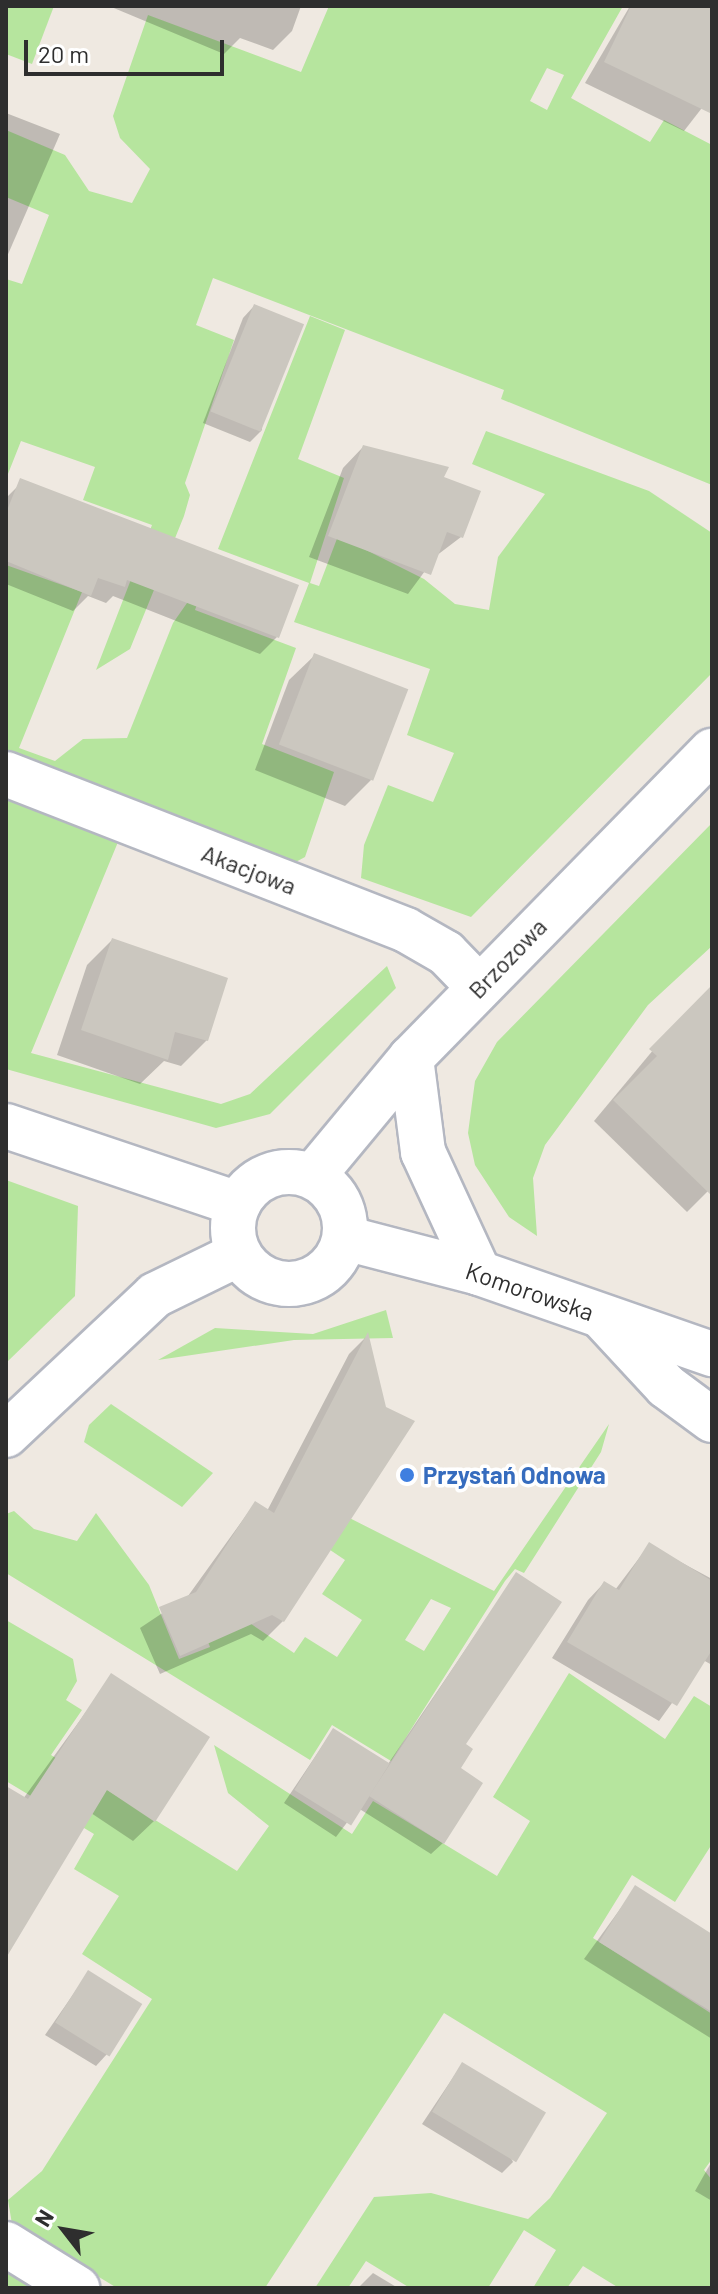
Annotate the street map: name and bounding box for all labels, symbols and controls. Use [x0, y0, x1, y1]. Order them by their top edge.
scale bar [28, 24, 228, 74]
text: 20 m [38, 39, 89, 68]
street label: Akacjowa [198, 838, 300, 900]
street label: Brzozowa [462, 912, 552, 1004]
street label: Komorowska [462, 1256, 598, 1326]
place label: Przystań Odnowa [423, 1461, 606, 1489]
marker: Przystań Odnowa [398, 1466, 416, 1484]
north arrow [24, 2190, 104, 2270]
text: N [29, 2205, 58, 2231]

